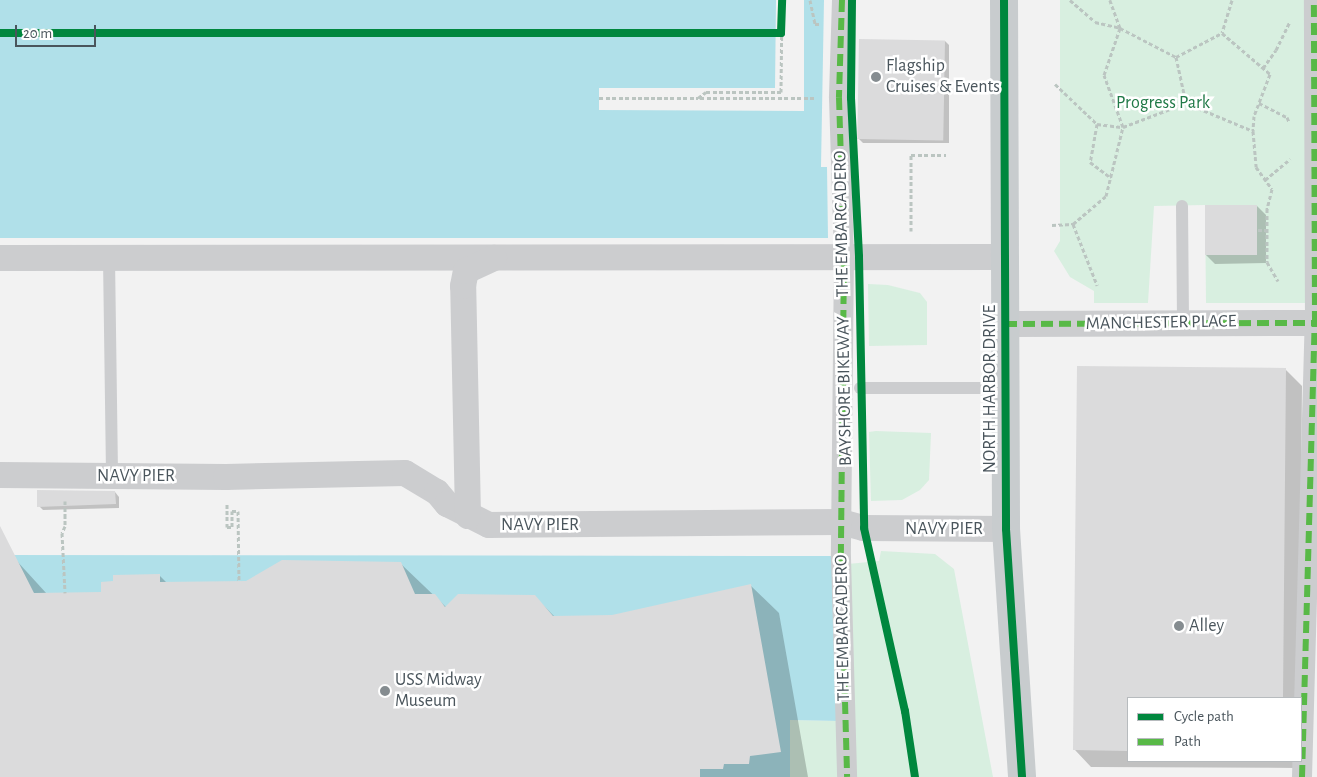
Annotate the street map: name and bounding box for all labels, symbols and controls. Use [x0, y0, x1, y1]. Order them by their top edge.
scale bar [18, 15, 99, 47]
text: 20 m [23, 26, 52, 41]
place label: Flagship Cruises & Events [886, 56, 1000, 98]
marker: Flagship Cruises & Events [870, 71, 882, 83]
park label: Progress Park [1116, 92, 1210, 114]
street label: THE EMBARCADERO [830, 150, 854, 298]
street label: NORTH HARBOR DRIVE [979, 305, 1001, 473]
street label: MANCHESTER PLACE [1086, 311, 1236, 335]
street label: BAYSHORE BIKEWAY [833, 316, 857, 466]
street label: NAVY PIER [97, 465, 175, 487]
street label: NAVY PIER [501, 514, 579, 536]
street label: NAVY PIER [905, 518, 983, 540]
street label: THE EMBARCADERO [831, 554, 855, 702]
place label: Alley [1189, 615, 1224, 637]
marker: Alley [1173, 620, 1185, 632]
place label: USS Midway Museum [395, 670, 482, 712]
marker: USS Midway Museum [379, 685, 391, 697]
legend [1127, 697, 1302, 762]
text: Cycle path [1174, 709, 1234, 724]
text: Path [1174, 734, 1201, 749]

